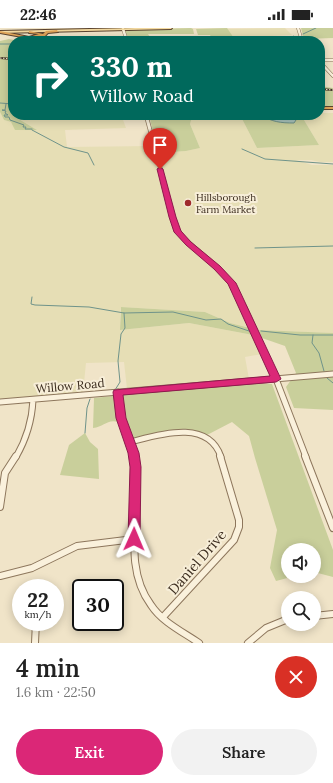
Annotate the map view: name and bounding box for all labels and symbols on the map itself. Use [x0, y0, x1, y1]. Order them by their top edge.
pin [143, 128, 177, 169]
place label: Hillsborough Farm Market [196, 191, 256, 216]
marker: Hillsborough Farm Market [183, 198, 193, 208]
street label: Willow Road [35, 375, 105, 396]
position arrow [113, 518, 155, 560]
street label: Daniel Drive [164, 526, 230, 598]
speed limit sign: 30 [72, 579, 124, 631]

